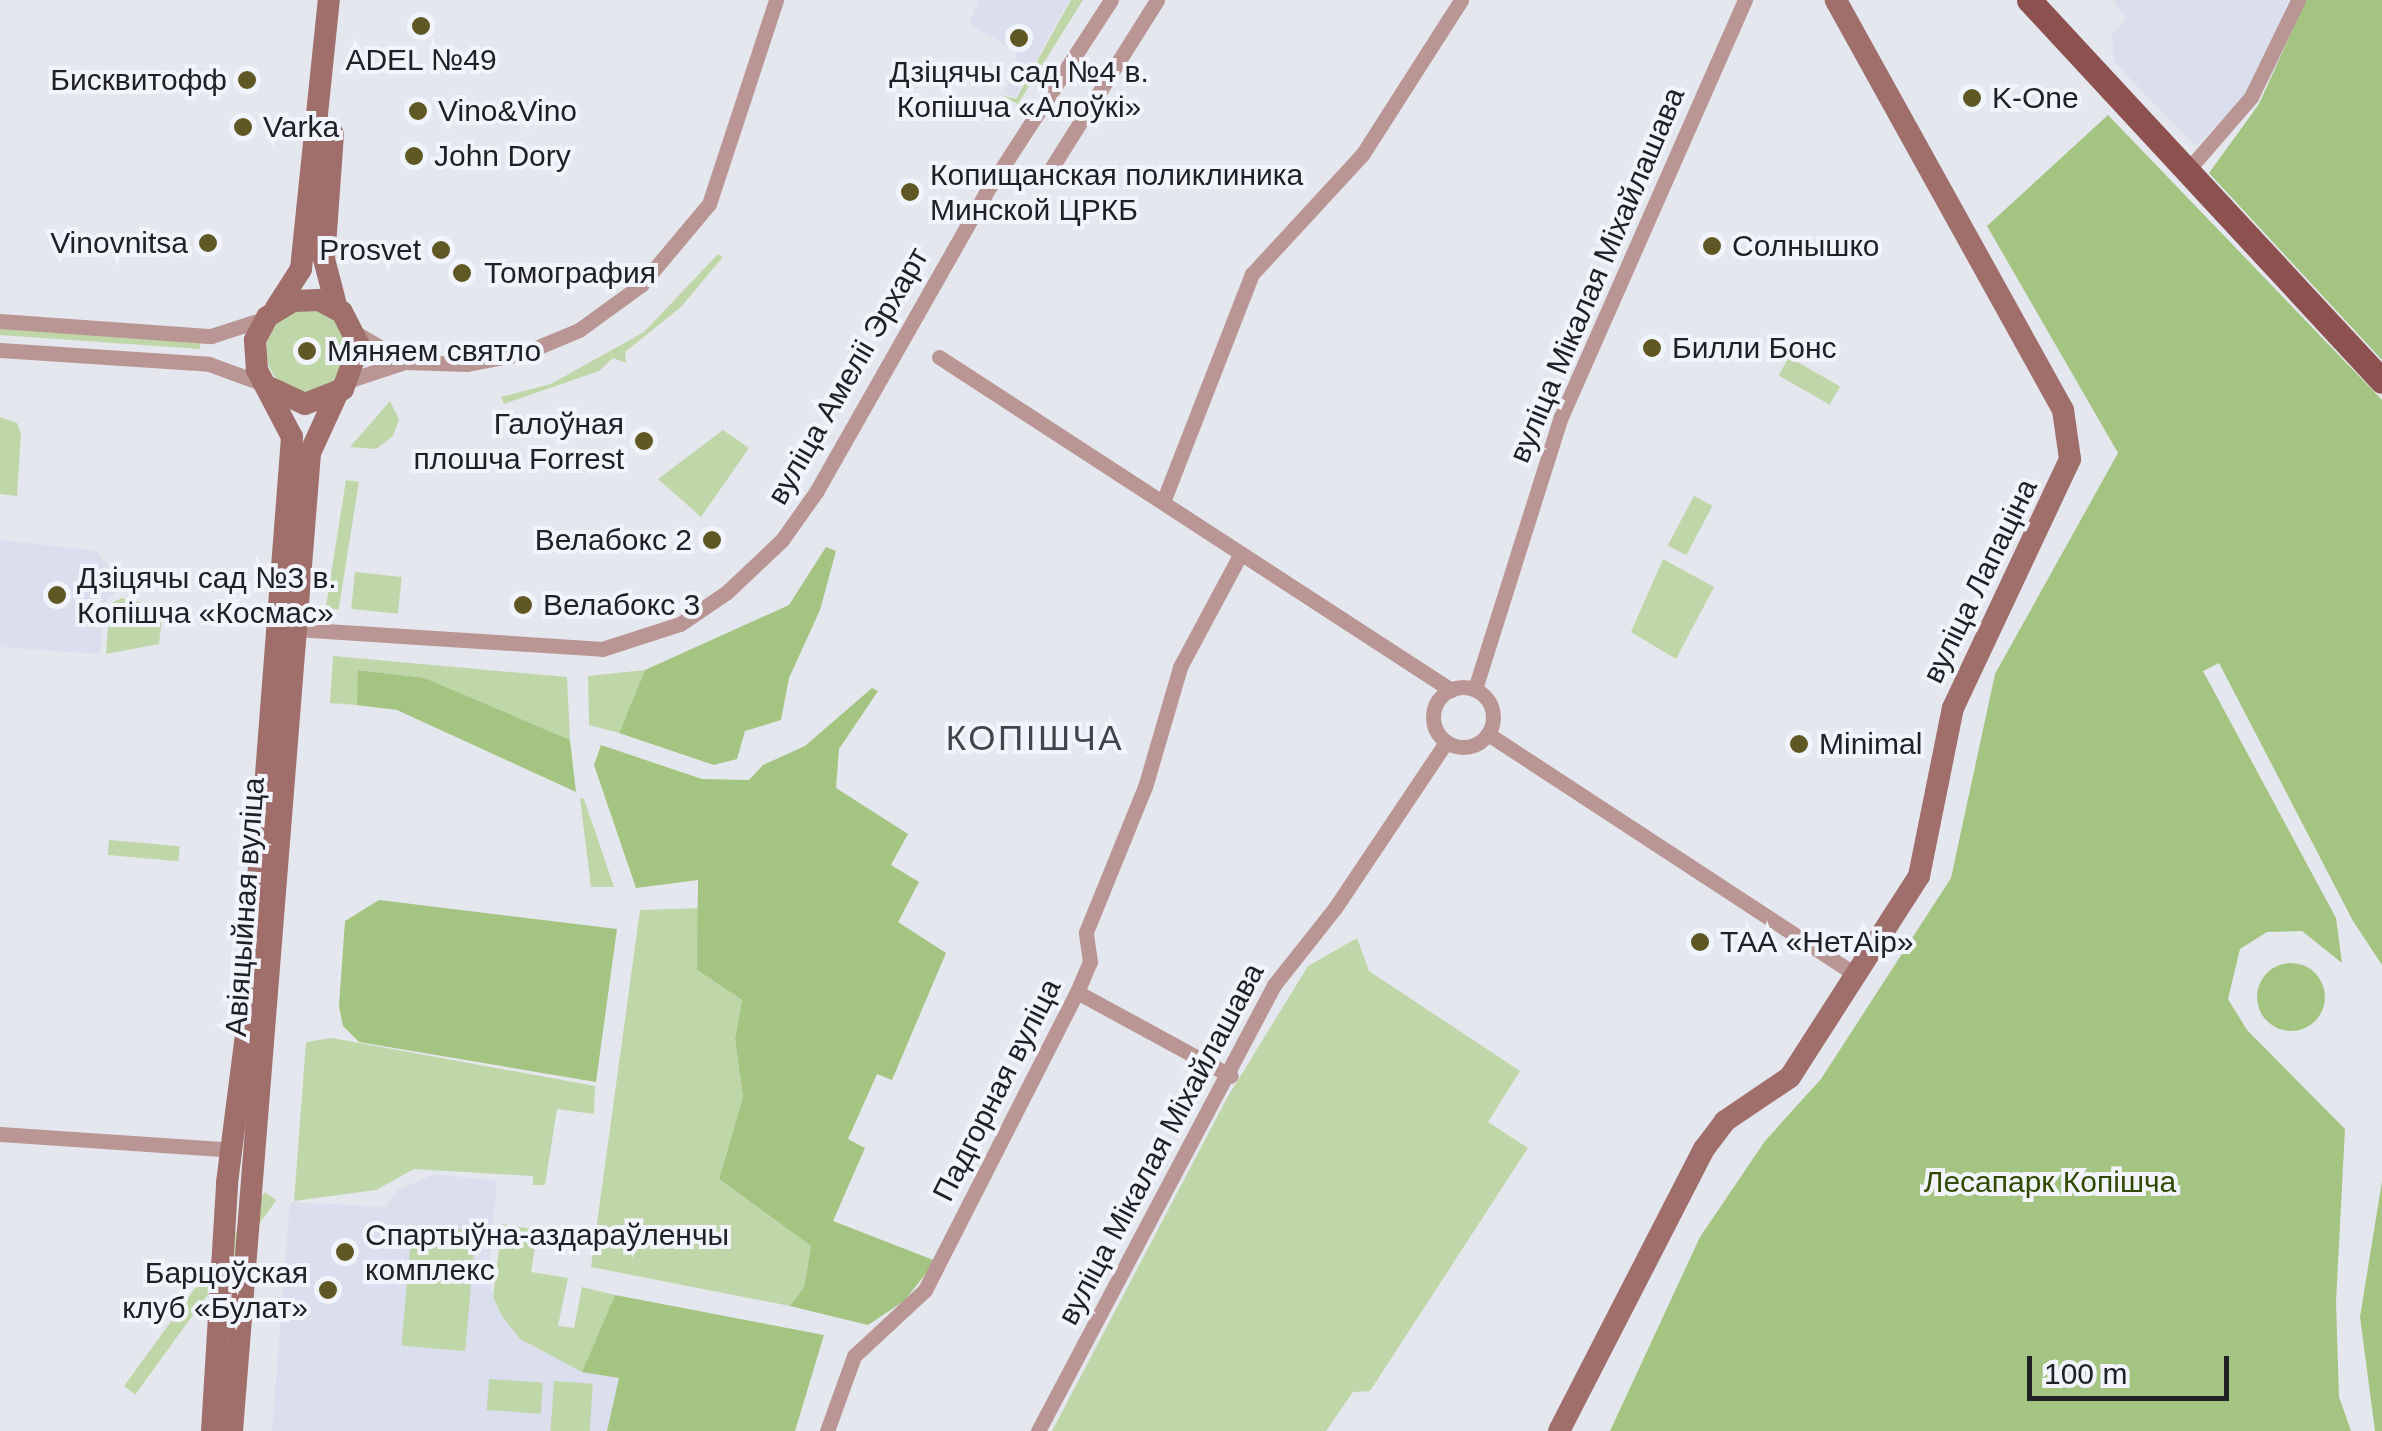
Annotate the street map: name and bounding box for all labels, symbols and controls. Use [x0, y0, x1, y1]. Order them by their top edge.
marker: ADEL №49 [410, 15, 432, 37]
marker: Дзіцячы сад №4 в. Копішча «Алоўкі» [1008, 27, 1030, 49]
place label: ADEL №49 [345, 42, 497, 78]
place label: Дзіцячы сад №4 в. Копішча «Алоўкі» [889, 54, 1149, 124]
place label: Бисквитофф [50, 62, 227, 98]
marker: Бисквитофф [236, 69, 258, 91]
place label: K-One [1992, 80, 2079, 116]
street label: вуліца Мікалая Міхайлашава [1502, 82, 1692, 468]
marker: K-One [1961, 87, 1983, 109]
place label: Vino&Vino [438, 93, 577, 129]
marker: Vino&Vino [407, 100, 429, 122]
place label: Varka [263, 109, 339, 145]
marker: Varka [232, 116, 254, 138]
place label: John Dory [434, 138, 571, 174]
marker: John Dory [403, 145, 425, 167]
place label: Копищанская поликлиника Минской ЦРКБ [930, 157, 1303, 228]
marker: Копищанская поликлиника Минской ЦРКБ [899, 181, 921, 203]
place label: Vinovnitsa [50, 225, 188, 261]
place label: Солнышко [1732, 228, 1880, 264]
marker: Vinovnitsa [197, 232, 219, 254]
place label: Prosvet [319, 232, 421, 268]
marker: Солнышко [1701, 235, 1723, 257]
marker: Prosvet [430, 239, 452, 261]
street label: вуліца Амеліі Эрхарт [760, 241, 936, 511]
place label: Томография [484, 255, 656, 291]
marker: Томография [449, 260, 475, 286]
place label: Билли Бонс [1672, 330, 1836, 366]
place label: Мяняем святло [327, 333, 541, 369]
marker: Билли Бонс [1641, 337, 1663, 359]
marker: Мяняем святло [296, 340, 318, 362]
place label: Галоўная плошча Forrest [414, 406, 624, 476]
marker: Галоўная плошча Forrest [633, 430, 655, 452]
street label: вуліца Лапаціна [1915, 473, 2045, 689]
place label: Велабокс 2 [535, 522, 692, 558]
marker: Велабокс 2 [701, 529, 723, 551]
place label: Дзіцячы сад №3 в. Копішча «Космас» [77, 560, 337, 630]
marker: Дзіцячы сад №3 в. Копішча «Космас» [46, 584, 68, 606]
place label: Велабокс 3 [543, 587, 700, 623]
marker: Велабокс 3 [512, 594, 534, 616]
district label: КОПІШЧА [946, 717, 1124, 759]
place label: Minimal [1819, 726, 1922, 762]
marker: Minimal [1788, 733, 1810, 755]
street label: Авіяцыйная вуліца [218, 776, 272, 1038]
place label: ТАА «НетАір» [1720, 924, 1914, 960]
marker: ТАА «НетАір» [1689, 931, 1711, 953]
street label: вуліца Мікалая Міхайлашава [1050, 957, 1272, 1331]
street label: Падгорная вуліца [925, 973, 1069, 1207]
park label: Лесапарк Копішча [1924, 1164, 2176, 1200]
place label: Спартыўна-аздараўленчы комплекс [365, 1217, 729, 1288]
marker: Спартыўна-аздараўленчы комплекс [334, 1241, 356, 1263]
place label: Барцоўская клуб «Булат» [122, 1255, 308, 1326]
marker: Барцоўская клуб «Булат» [317, 1279, 339, 1301]
scale bar [2032, 1336, 2234, 1398]
text: 100 m [2044, 1357, 2127, 1390]

